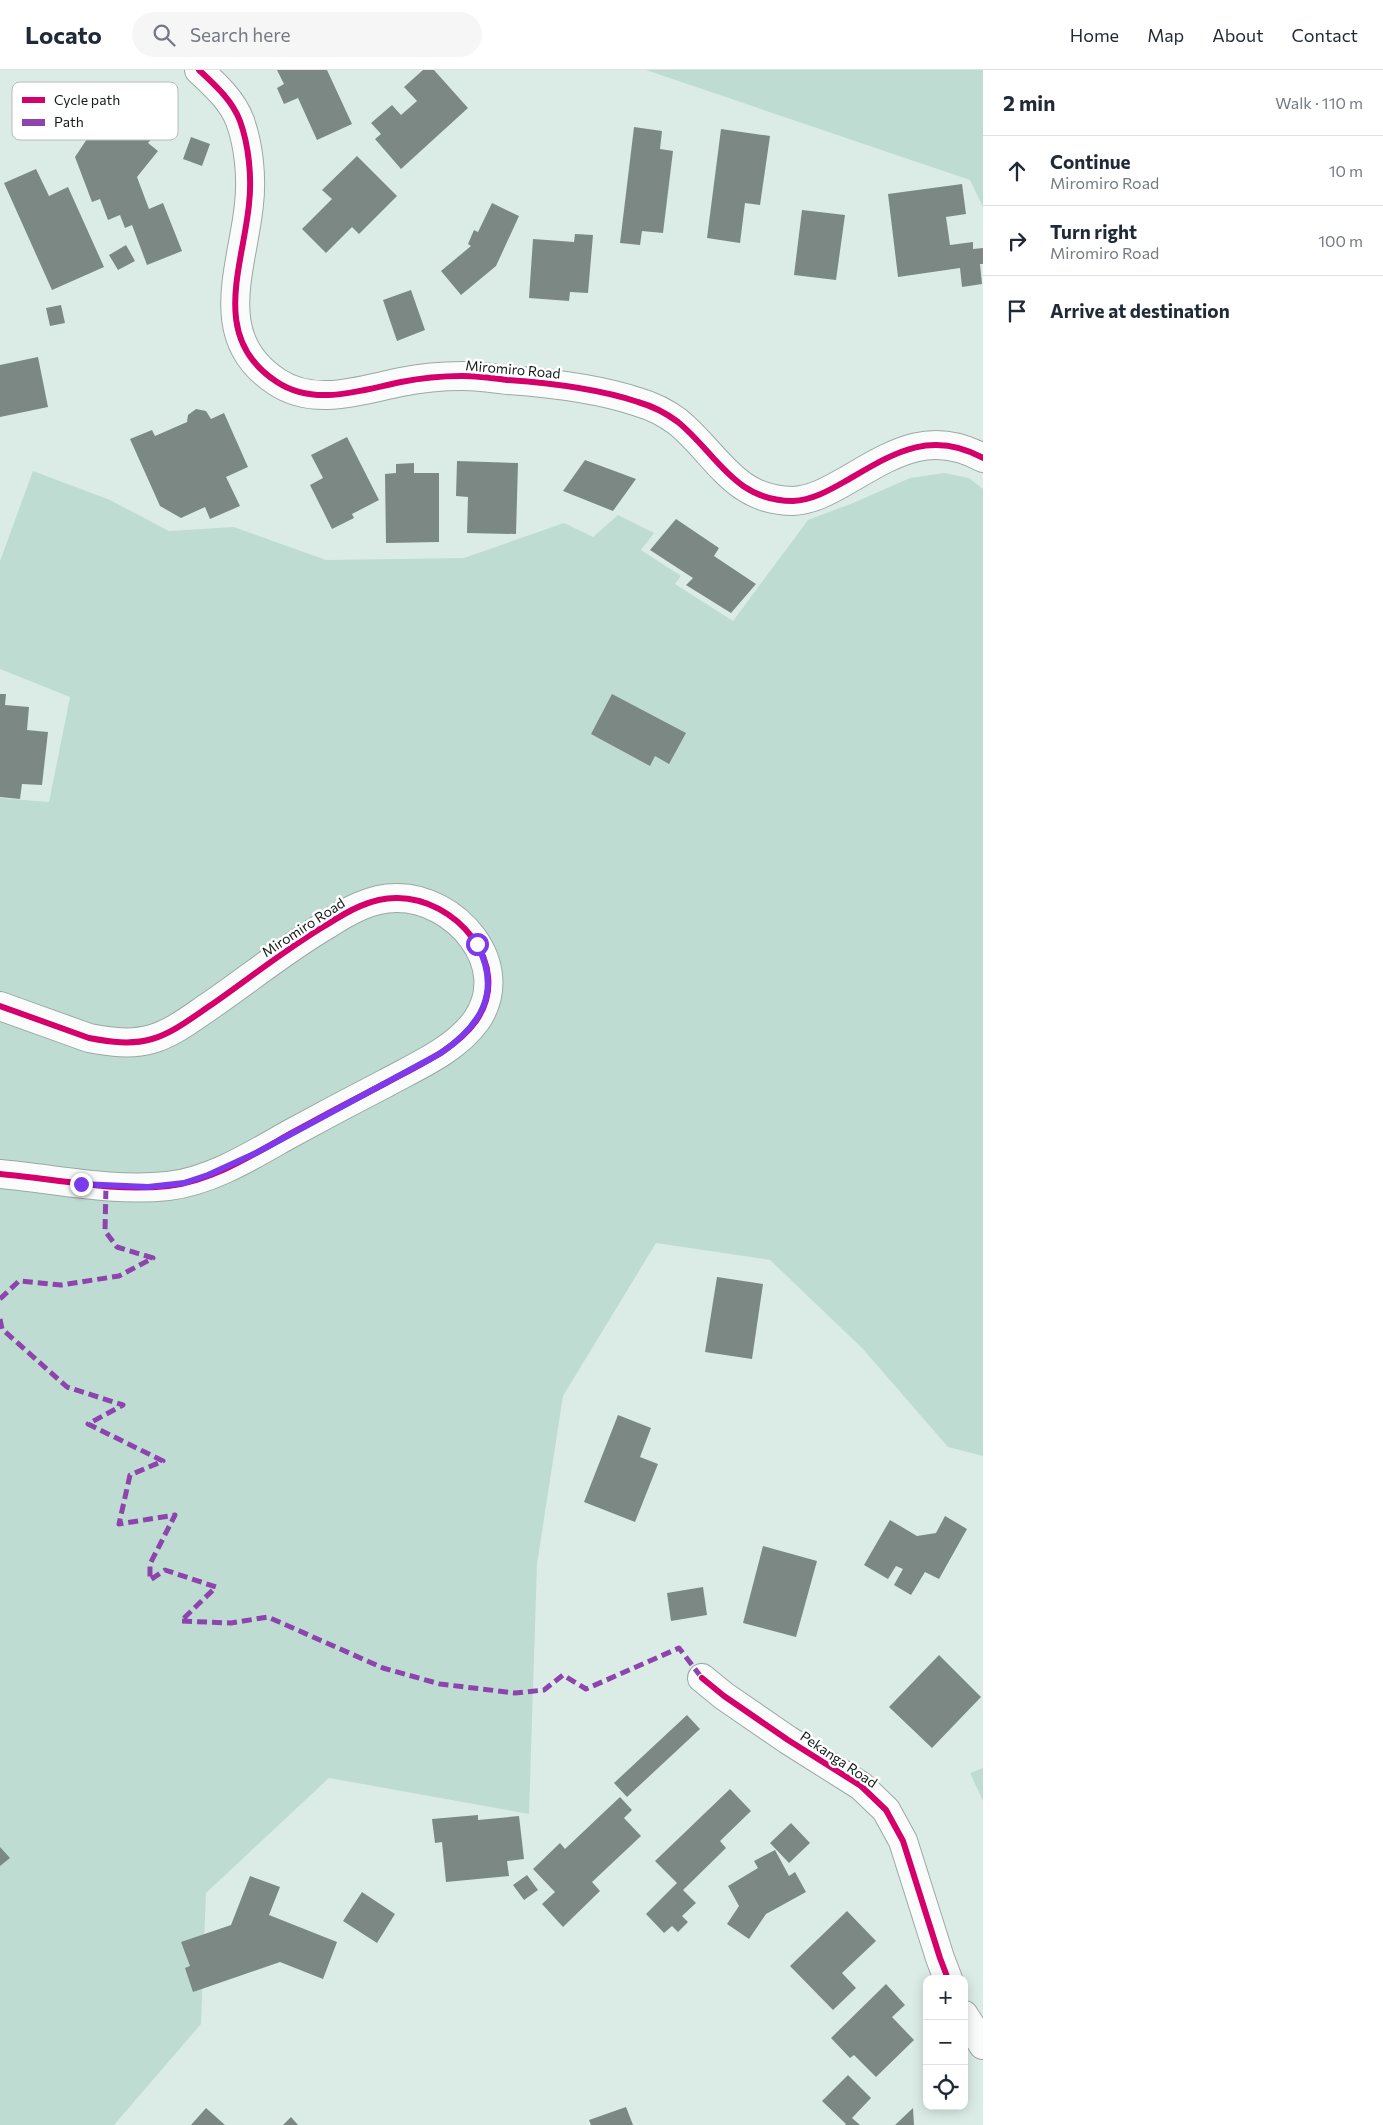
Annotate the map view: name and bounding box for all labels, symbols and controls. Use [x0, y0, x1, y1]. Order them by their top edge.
search box [132, 12, 482, 57]
text: Locato [25, 20, 102, 49]
icon: search [150, 21, 178, 49]
text: Search here [190, 23, 290, 46]
text: Home [1070, 24, 1119, 46]
text: Map [1147, 24, 1184, 46]
text: About [1212, 24, 1264, 46]
text: Contact [1292, 24, 1358, 46]
legend [12, 82, 178, 140]
text: 2 min [1003, 90, 1055, 115]
text: Cycle path [54, 91, 120, 108]
text: Walk · 110 m [1275, 93, 1363, 112]
text: Path [54, 113, 84, 130]
text: Continue [1050, 150, 1130, 173]
icon: ahead [1003, 157, 1031, 185]
text: 10 m [1329, 161, 1363, 180]
text: Miromiro Road [1050, 173, 1159, 192]
text: Turn right [1050, 220, 1137, 243]
icon: right [1003, 227, 1031, 255]
text: 100 m [1318, 231, 1363, 250]
text: Miromiro Road [1050, 243, 1159, 262]
icon: arrive [1003, 297, 1031, 325]
text: Arrive at destination [1050, 299, 1230, 322]
street label: Miromiro Road [465, 356, 561, 382]
street label: Miromiro Road [258, 894, 348, 960]
route start [466, 933, 489, 956]
route end [70, 1173, 93, 1196]
street label: Pekanga Road [797, 1727, 881, 1791]
map controls [923, 1975, 968, 2110]
button: + [923, 1975, 968, 2020]
button: − [923, 2020, 968, 2065]
button: locate [923, 2065, 968, 2110]

